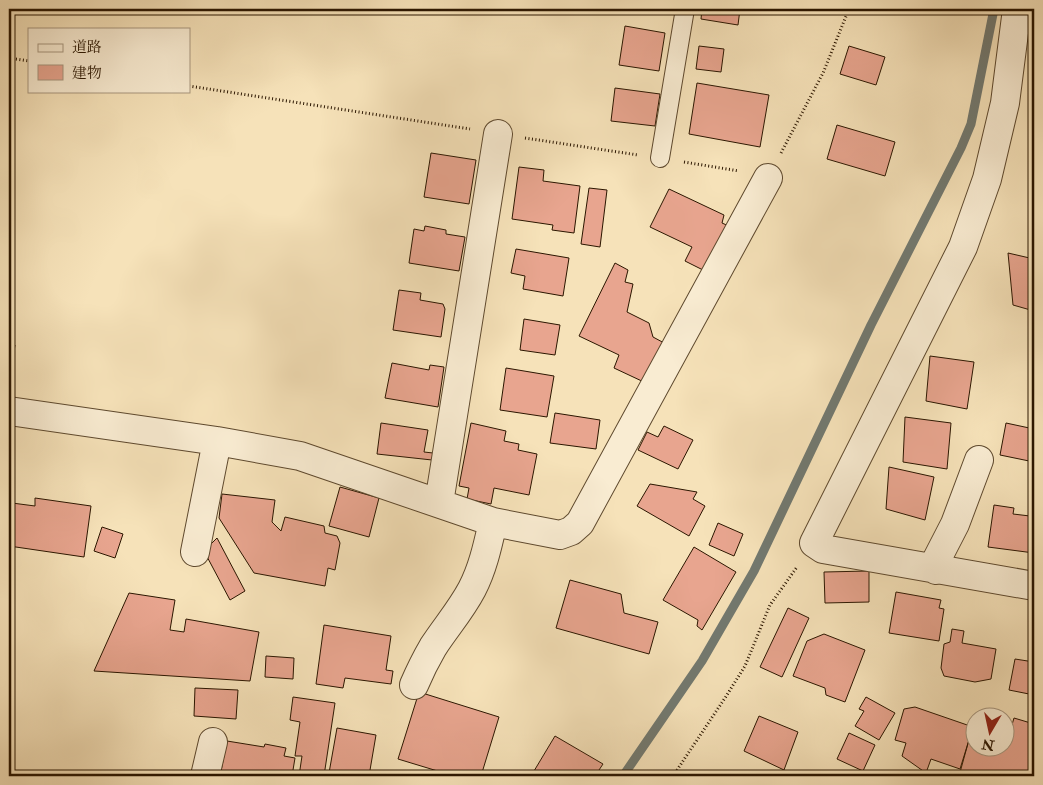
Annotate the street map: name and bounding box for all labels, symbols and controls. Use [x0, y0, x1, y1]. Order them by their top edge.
legend [28, 28, 190, 92]
text: 道路 [72, 38, 102, 57]
text: 建物 [72, 64, 102, 83]
north arrow [966, 708, 1016, 758]
text: N [980, 735, 997, 754]

